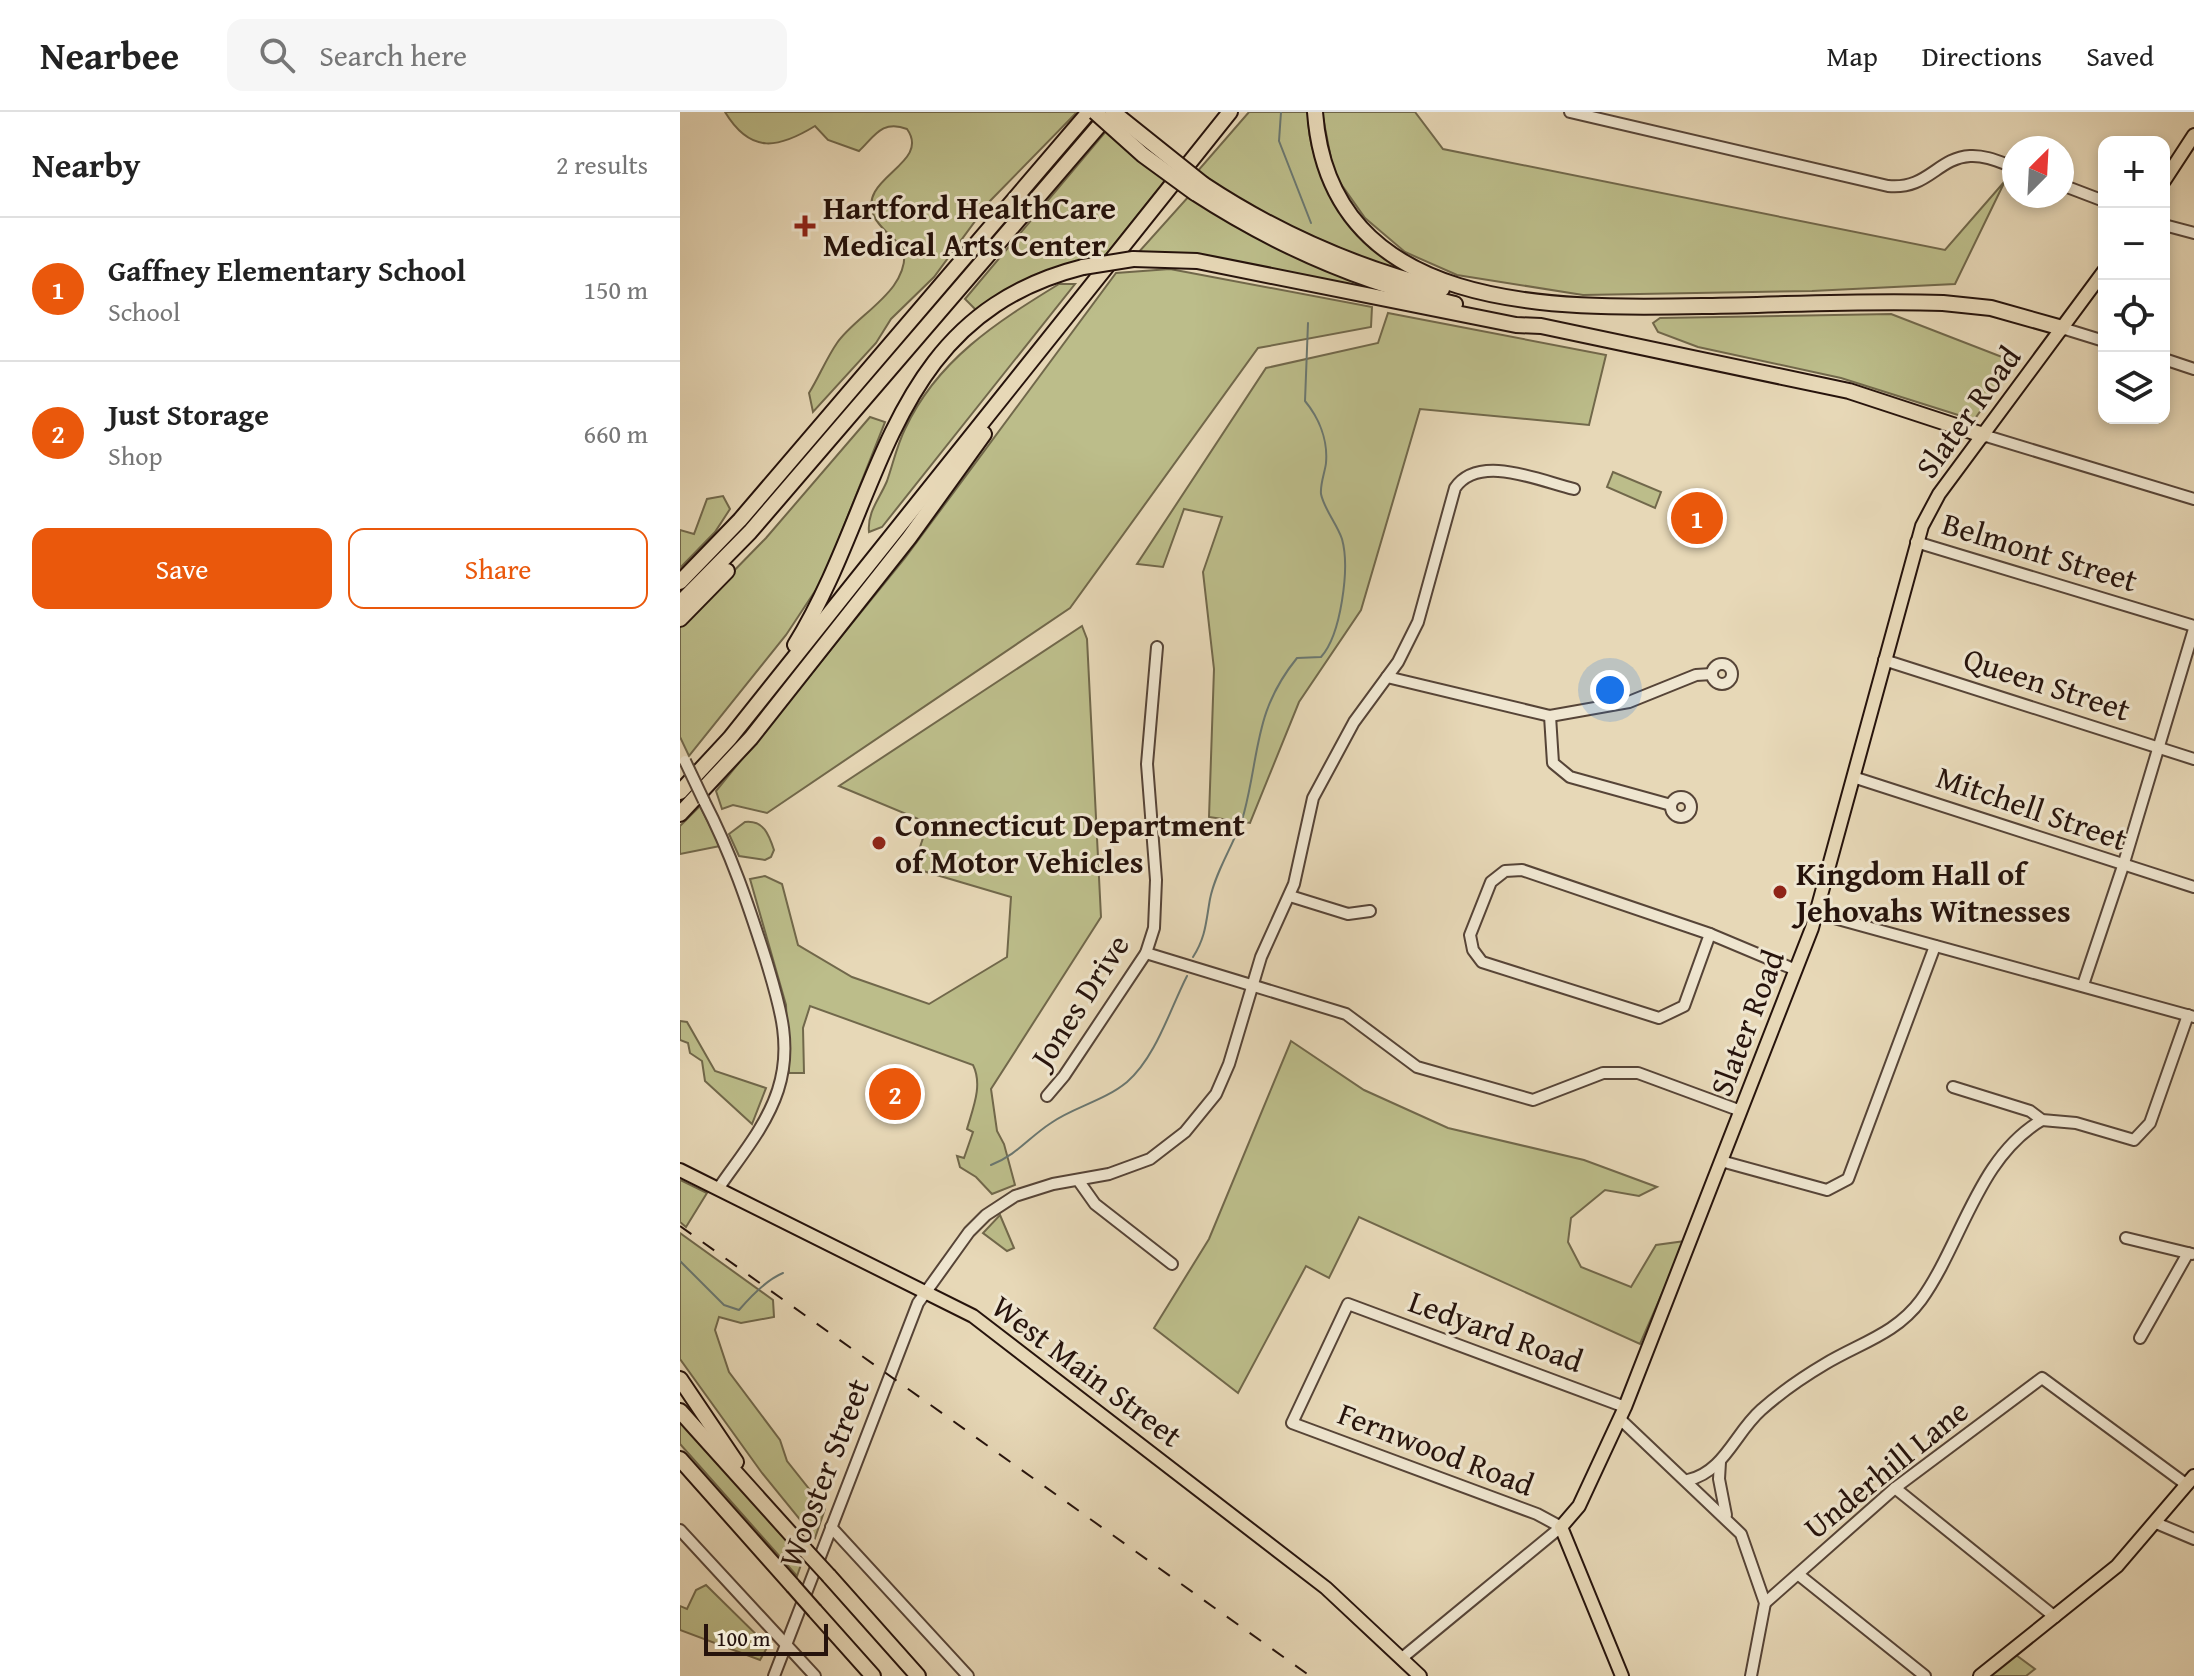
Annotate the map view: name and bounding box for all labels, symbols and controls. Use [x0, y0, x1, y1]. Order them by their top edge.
search box [227, 19, 787, 91]
text: Nearbee [40, 27, 179, 83]
icon: search [255, 33, 299, 77]
text: Search here [319, 33, 467, 77]
text: Map [1826, 35, 1878, 76]
text: Directions [1922, 35, 2042, 76]
text: Saved [2086, 35, 2154, 76]
north arrow [2002, 136, 2074, 208]
map controls [2098, 136, 2170, 424]
button: + [2098, 136, 2170, 208]
text: Nearby [32, 140, 141, 189]
text: 2 results [556, 145, 648, 184]
place label: Hartford HealthCare Medical Arts Center [823, 184, 1116, 268]
button: − [2098, 208, 2170, 280]
marker: Hartford HealthCare Medical Arts Center [794, 215, 816, 237]
text: Gaffney Elementary School [108, 248, 466, 292]
text: 1 [51, 270, 65, 309]
text: 150 m [583, 270, 648, 309]
button: locate [2098, 280, 2170, 352]
text: School [108, 292, 180, 331]
street label: Slater Road [1904, 336, 2032, 488]
button: layers [2098, 352, 2170, 424]
text: Just Storage [108, 392, 269, 436]
text: 2 [51, 414, 65, 453]
text: 660 m [583, 414, 648, 453]
text: Shop [108, 436, 163, 475]
pin: 1 [1671, 488, 1723, 548]
street label: Belmont Street [1937, 500, 2144, 604]
button: Save [32, 528, 332, 609]
button: Share [348, 528, 648, 609]
street label: Queen Street [1958, 634, 2137, 733]
your location [1590, 670, 1630, 710]
street label: Mitchell Street [1930, 753, 2134, 862]
place label: Connecticut Department of Motor Vehicles [895, 801, 1245, 885]
marker: Connecticut Department of Motor Vehicles [870, 834, 888, 852]
place label: Kingdom Hall of Jehovahs Witnesses [1791, 850, 2071, 934]
marker: Kingdom Hall of Jehovahs Witnesses [1771, 883, 1789, 901]
street label: Jones Drive [1017, 925, 1140, 1080]
street label: Slater Road [1697, 943, 1796, 1103]
pin: 2 [869, 1064, 921, 1124]
street label: Ledyard Road [1403, 1277, 1590, 1384]
street label: West Main Street [982, 1283, 1193, 1458]
street label: Wooster Street [766, 1372, 881, 1574]
street label: Underhill Lane [1793, 1387, 1978, 1550]
street label: Fernwood Road [1331, 1390, 1541, 1507]
scale bar [704, 1620, 828, 1656]
text: 100 m [716, 1622, 771, 1654]

